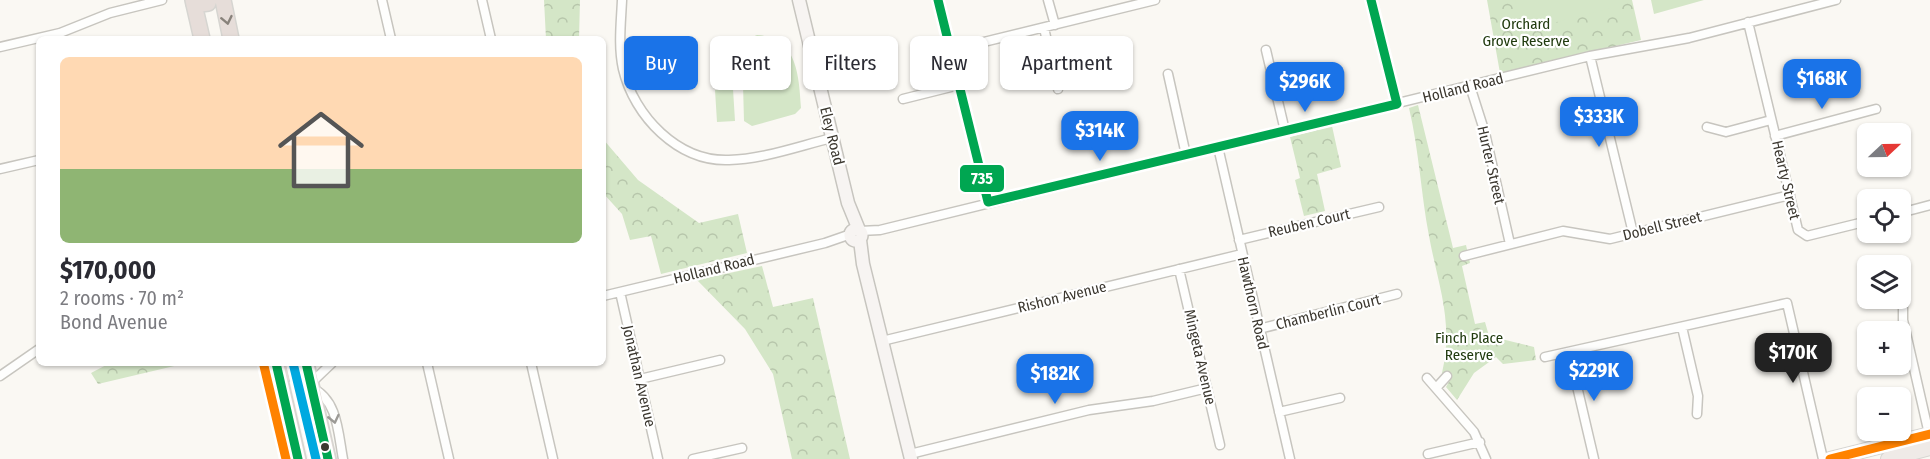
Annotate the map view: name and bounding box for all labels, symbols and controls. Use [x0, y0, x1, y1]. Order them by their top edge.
one-way arrow [220, 14, 233, 24]
park label: Orchard Grove Reserve [1482, 15, 1570, 50]
chip: Buy [624, 36, 698, 90]
chip: Rent [710, 36, 791, 90]
chip: Filters [803, 36, 898, 90]
chip: New [910, 36, 988, 90]
chip: Apartment [1000, 36, 1133, 90]
pin: $168K [1780, 59, 1864, 110]
pin: $296K [1263, 62, 1347, 113]
text: $168K [1797, 66, 1847, 90]
text: $296K [1279, 69, 1331, 93]
street label: Holland Road [1421, 69, 1505, 107]
icon: home [267, 96, 375, 204]
pin: $333K [1557, 97, 1641, 148]
text: $333K [1574, 104, 1624, 128]
street label: Eley Road [816, 105, 848, 167]
pin: $314K [1058, 111, 1142, 162]
text: $314K [1075, 118, 1125, 142]
north arrow [1857, 123, 1911, 177]
map controls [1857, 123, 1911, 441]
street label: Hurter Street [1473, 124, 1509, 206]
street label: Hearty Street [1768, 139, 1804, 222]
line badge: 735 [959, 164, 1005, 193]
text: 735 [971, 169, 993, 188]
button: locate [1857, 189, 1911, 243]
street label: Reuben Court [1266, 205, 1352, 241]
street label: Dobell Street [1621, 208, 1703, 244]
street label: Holland Road [672, 250, 756, 288]
text: $170,000 [60, 255, 156, 286]
street label: Hawthorn Road [1234, 255, 1272, 351]
button: layers [1857, 255, 1911, 309]
street label: Rishon Avenue [1016, 277, 1108, 317]
text: 2 rooms · 70 m² [60, 286, 184, 310]
street label: Chamberlin Court [1274, 290, 1382, 334]
street label: Mingeta Avenue [1180, 308, 1220, 406]
text: Bond Avenue [60, 310, 168, 334]
button: + [1857, 321, 1911, 375]
street label: Jonathan Avenue [619, 323, 659, 429]
park label: Finch Place Reserve [1435, 329, 1503, 364]
pin: $170K [1751, 333, 1835, 384]
text: $170K [1769, 340, 1817, 364]
pin: $229K [1552, 351, 1636, 402]
pin: $182K [1013, 354, 1097, 405]
text: $229K [1569, 358, 1619, 382]
text: $182K [1030, 361, 1080, 385]
button: − [1857, 387, 1911, 441]
one-way arrow [327, 413, 340, 423]
unlabelled marker [319, 441, 331, 453]

